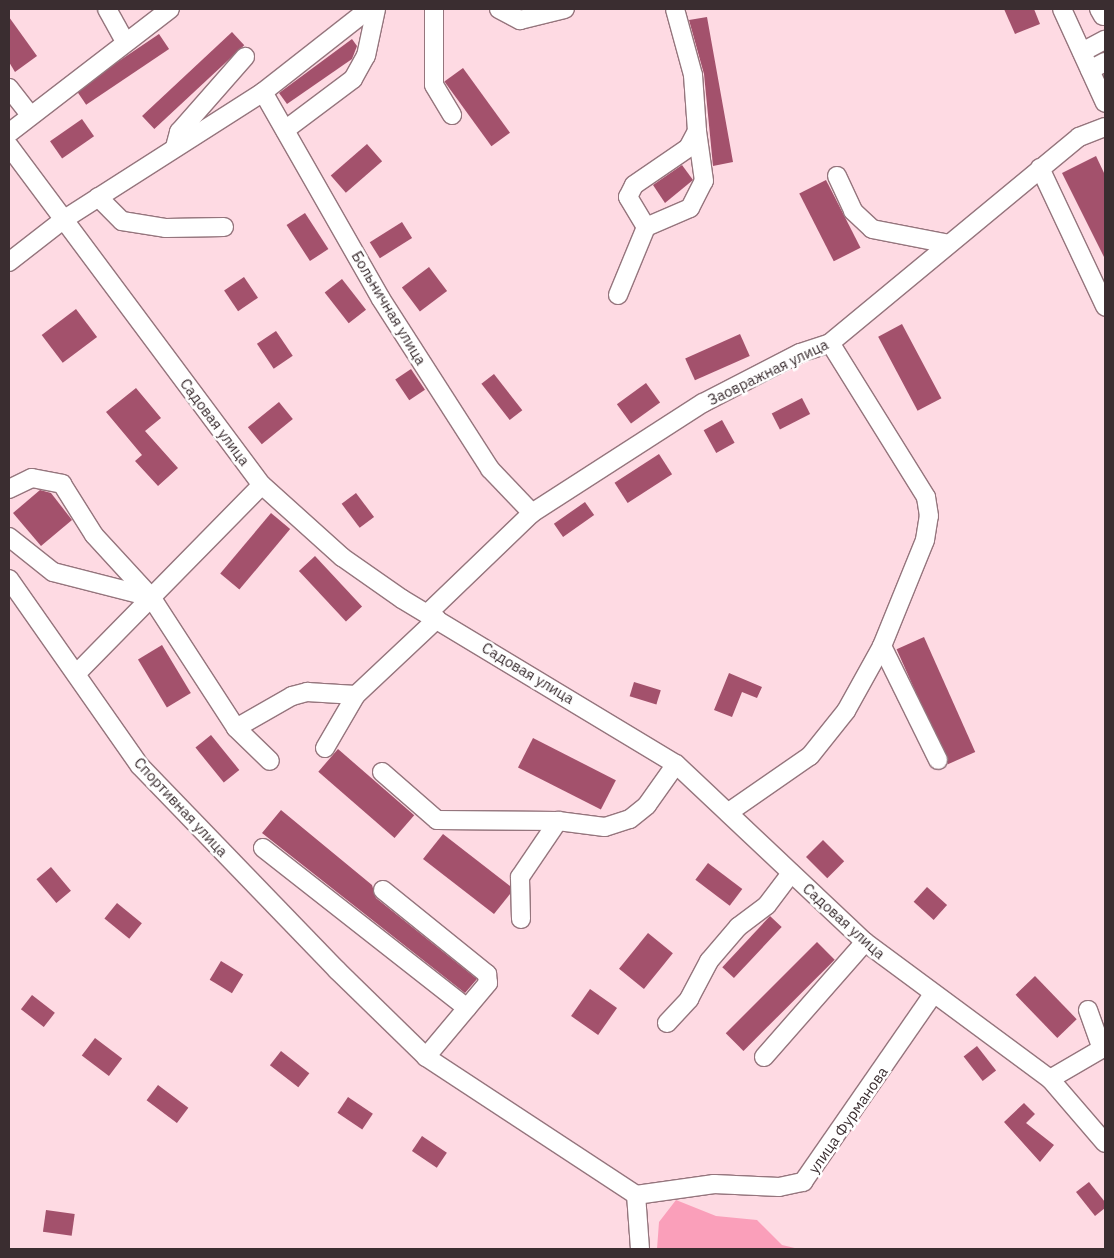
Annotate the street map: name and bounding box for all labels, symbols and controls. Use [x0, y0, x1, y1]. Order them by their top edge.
street label: Больничная улица [348, 248, 430, 368]
street label: Заовражная улица [705, 335, 831, 409]
street label: Садовая улица [176, 375, 254, 469]
street label: Садовая улица [479, 638, 577, 708]
street label: Спортивная улица [130, 754, 232, 860]
street label: Садовая улица [799, 879, 889, 963]
street label: улица Фурманова [805, 1063, 891, 1177]

